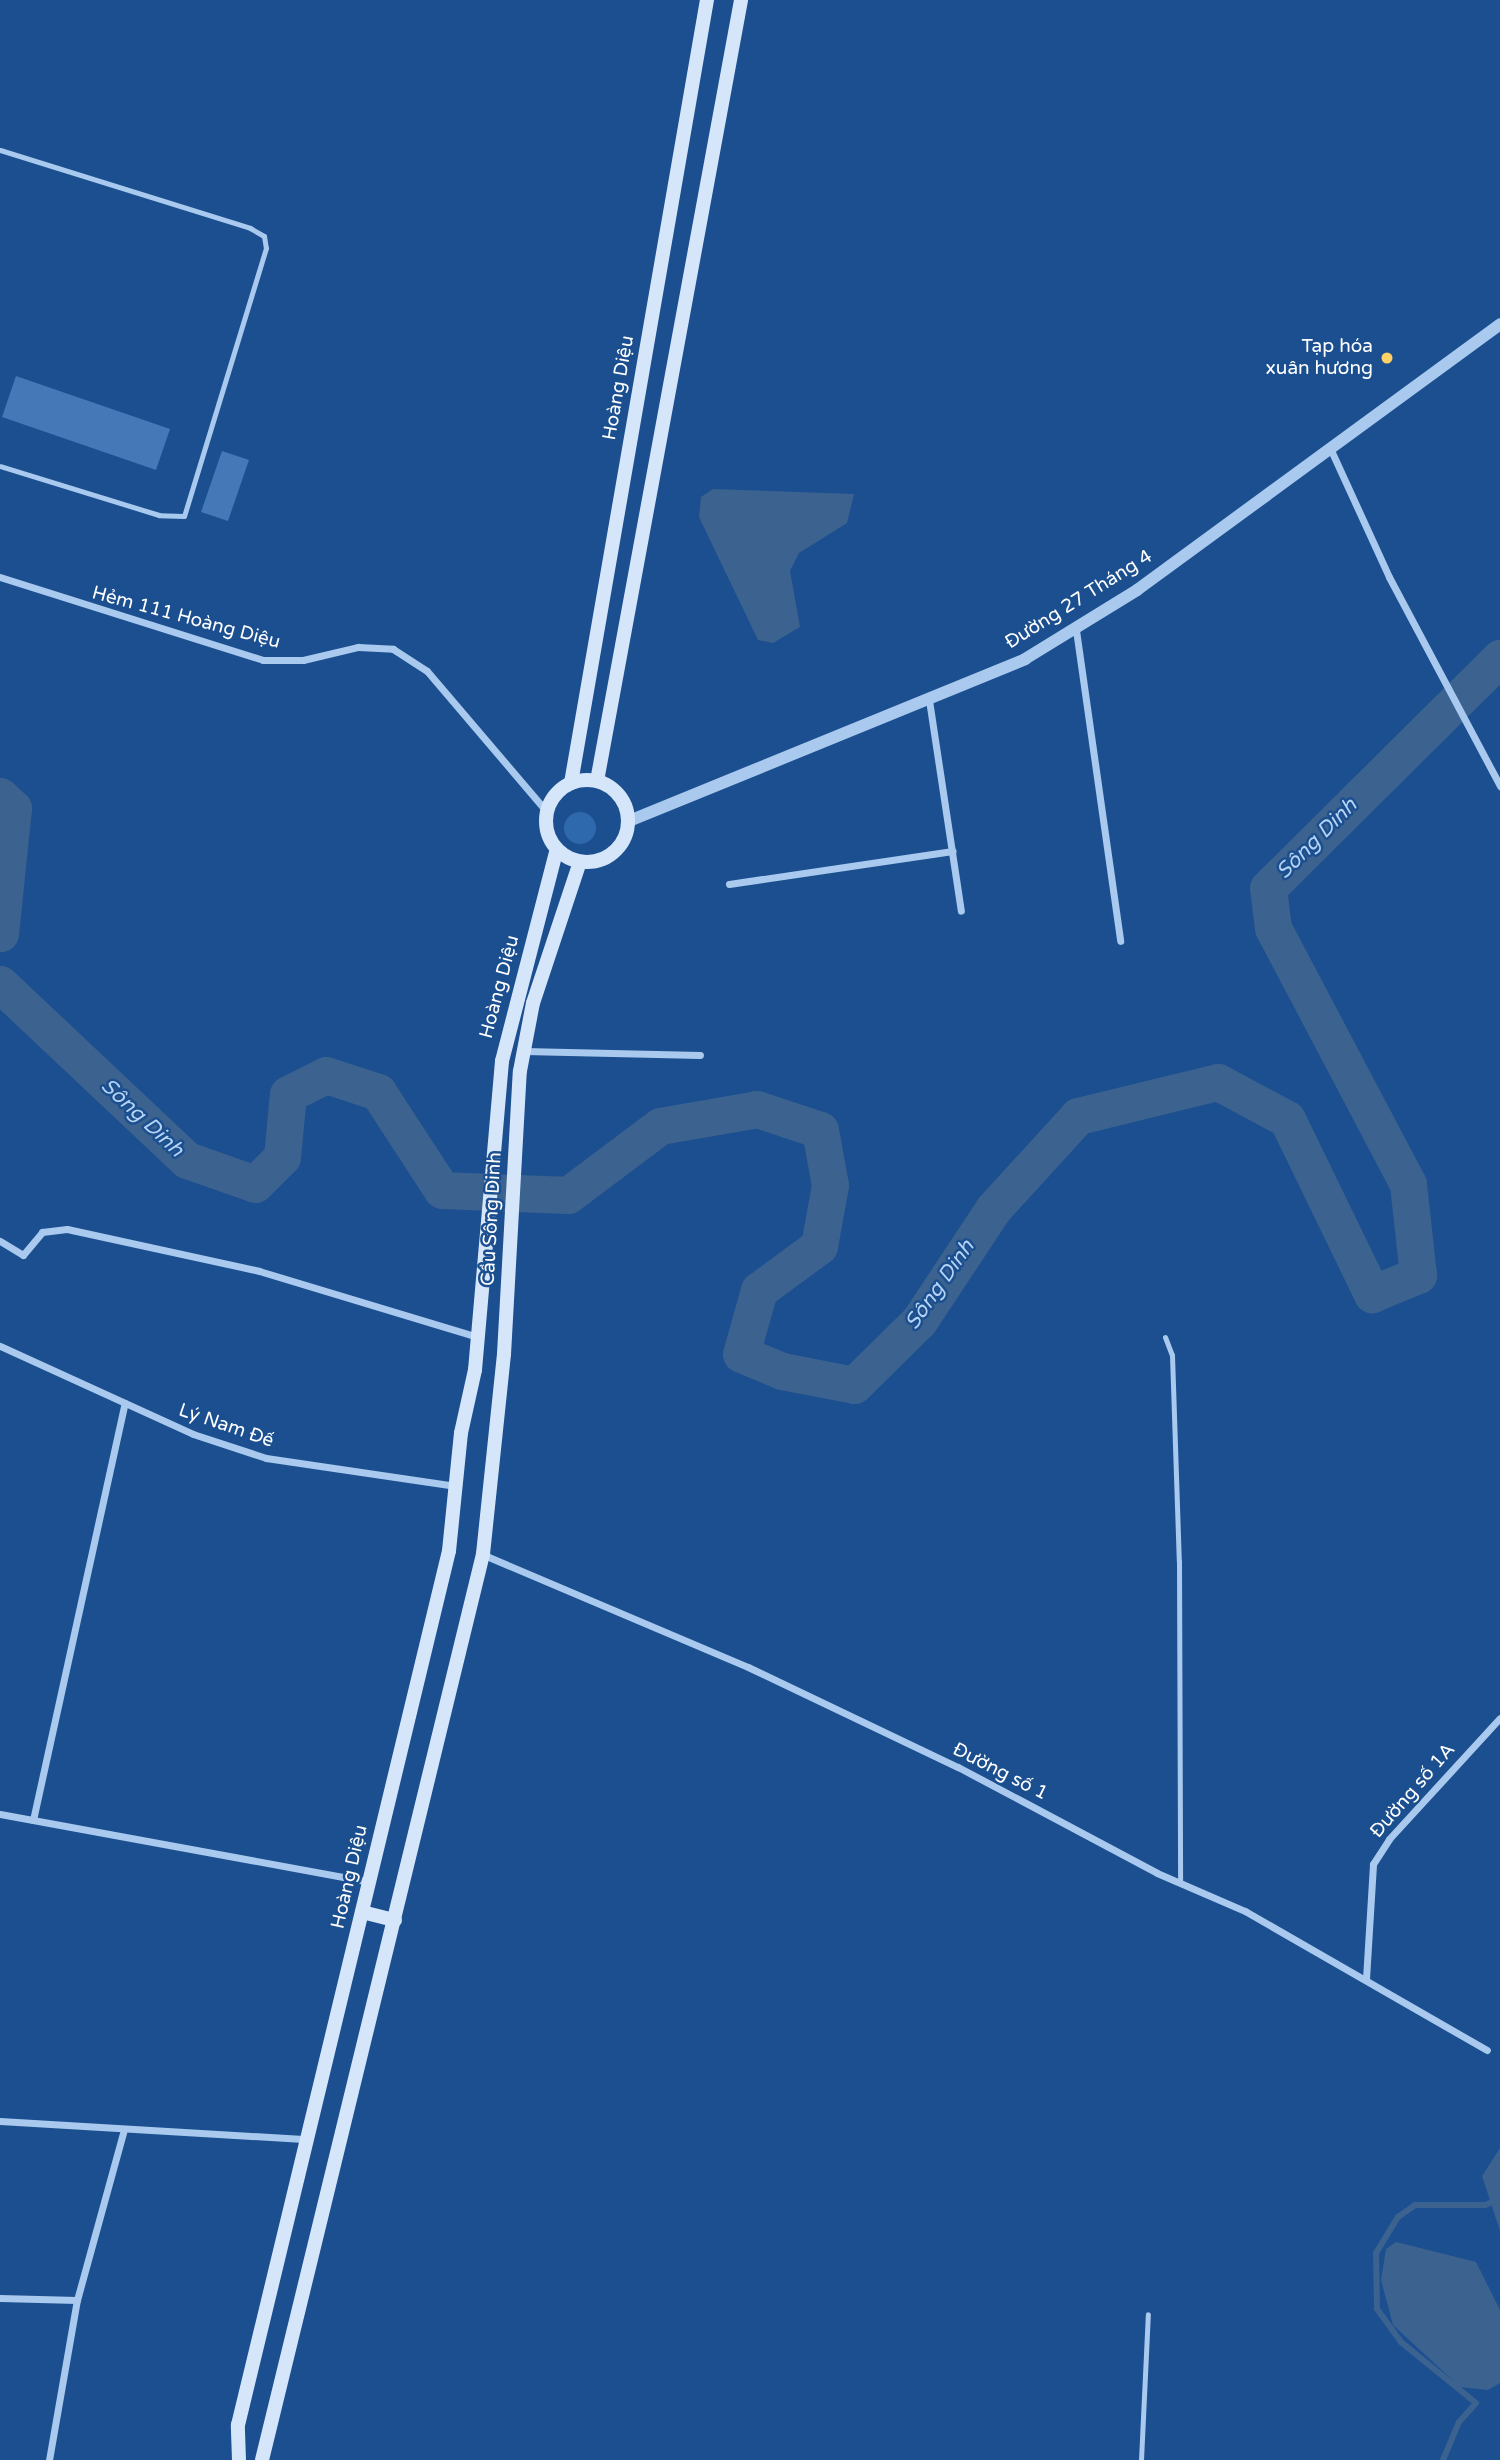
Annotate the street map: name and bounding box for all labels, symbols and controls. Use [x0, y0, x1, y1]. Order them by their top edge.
street label: Hoàng Diệu [599, 334, 639, 442]
place label: Tạp hóa xuân hương [1266, 336, 1373, 380]
marker: Tạp hóa xuân hương [1379, 350, 1395, 366]
street label: Đường 27 Tháng 4 [1001, 546, 1157, 654]
street label: Hẻm 111 Hoàng Diệu [89, 582, 283, 654]
water label: Sông Dinh [1271, 793, 1363, 885]
street label: Hoàng Diệu [475, 933, 525, 1041]
water label: Sông Dinh [96, 1073, 188, 1163]
street label: Cầu Sông Dinh [477, 1151, 507, 1287]
water label: Sông Dinh [900, 1235, 980, 1335]
street label: Lý Nam Đế [175, 1399, 277, 1453]
street label: Đường số 1 [949, 1738, 1051, 1806]
street label: Đường số 1A [1366, 1739, 1460, 1843]
street label: Hoàng Diệu [327, 1823, 373, 1931]

